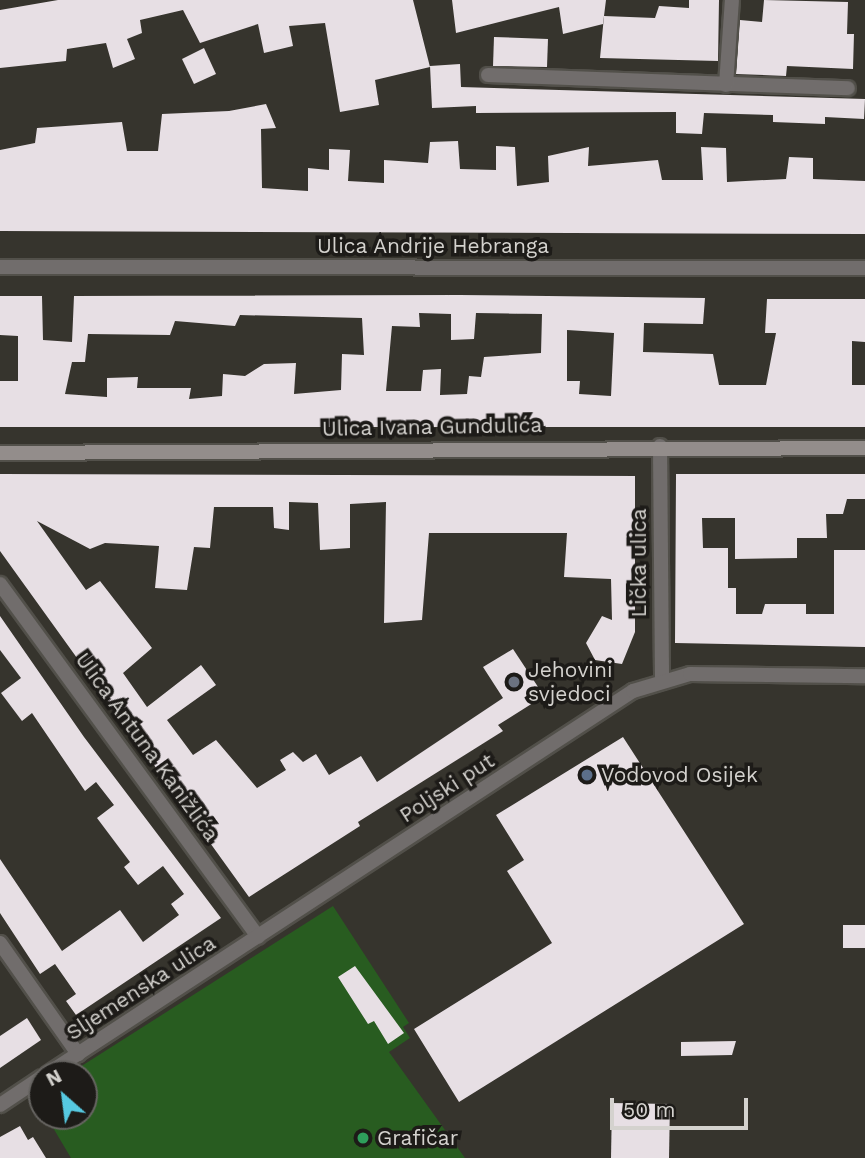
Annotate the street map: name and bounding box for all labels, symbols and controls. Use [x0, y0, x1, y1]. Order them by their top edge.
street label: Ulica Andrije Hebranga [316, 233, 550, 259]
street label: Ulica Ivana Gundulića [321, 412, 543, 442]
street label: Lička ulica [626, 508, 652, 618]
street label: Ulica Antuna Kanižlića [70, 647, 224, 847]
place label: Jehovini svjedoci [528, 657, 613, 707]
marker: Jehovini svjedoci [506, 674, 522, 690]
street label: Poljski put [395, 748, 499, 828]
place label: Vodovod Osijek [601, 762, 758, 788]
marker: Vodovod Osijek [579, 767, 595, 783]
street label: Sljemenska ulica [62, 930, 220, 1046]
north arrow [28, 1060, 98, 1130]
text: N [42, 1064, 65, 1091]
scale bar [613, 1084, 751, 1128]
text: 50 m [623, 1097, 675, 1122]
place label: Grafičar [377, 1125, 458, 1151]
marker: Grafičar [355, 1130, 371, 1146]

